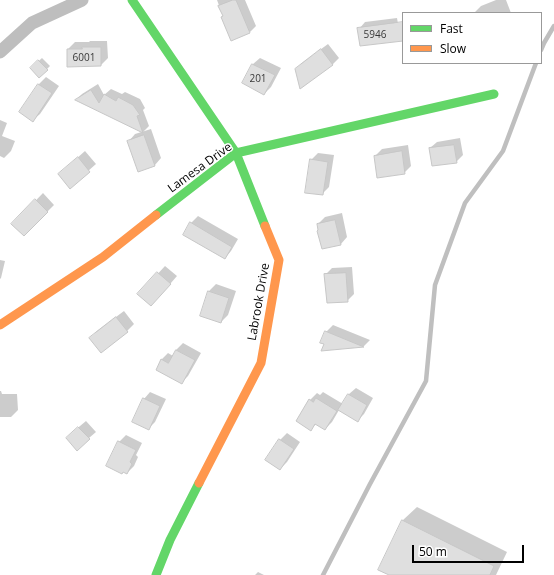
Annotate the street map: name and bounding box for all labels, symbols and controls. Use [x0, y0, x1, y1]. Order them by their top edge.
legend [402, 12, 542, 64]
text: Fast [440, 20, 463, 37]
house number: 5946 [364, 29, 386, 41]
text: Slow [440, 40, 466, 57]
house number: 6001 [73, 52, 95, 64]
house number: 201 [249, 73, 267, 85]
street label: Lamesa Drive [165, 140, 235, 196]
street label: Labrook Drive [245, 262, 273, 342]
scale bar [414, 537, 526, 563]
text: 50 m [419, 543, 447, 560]

